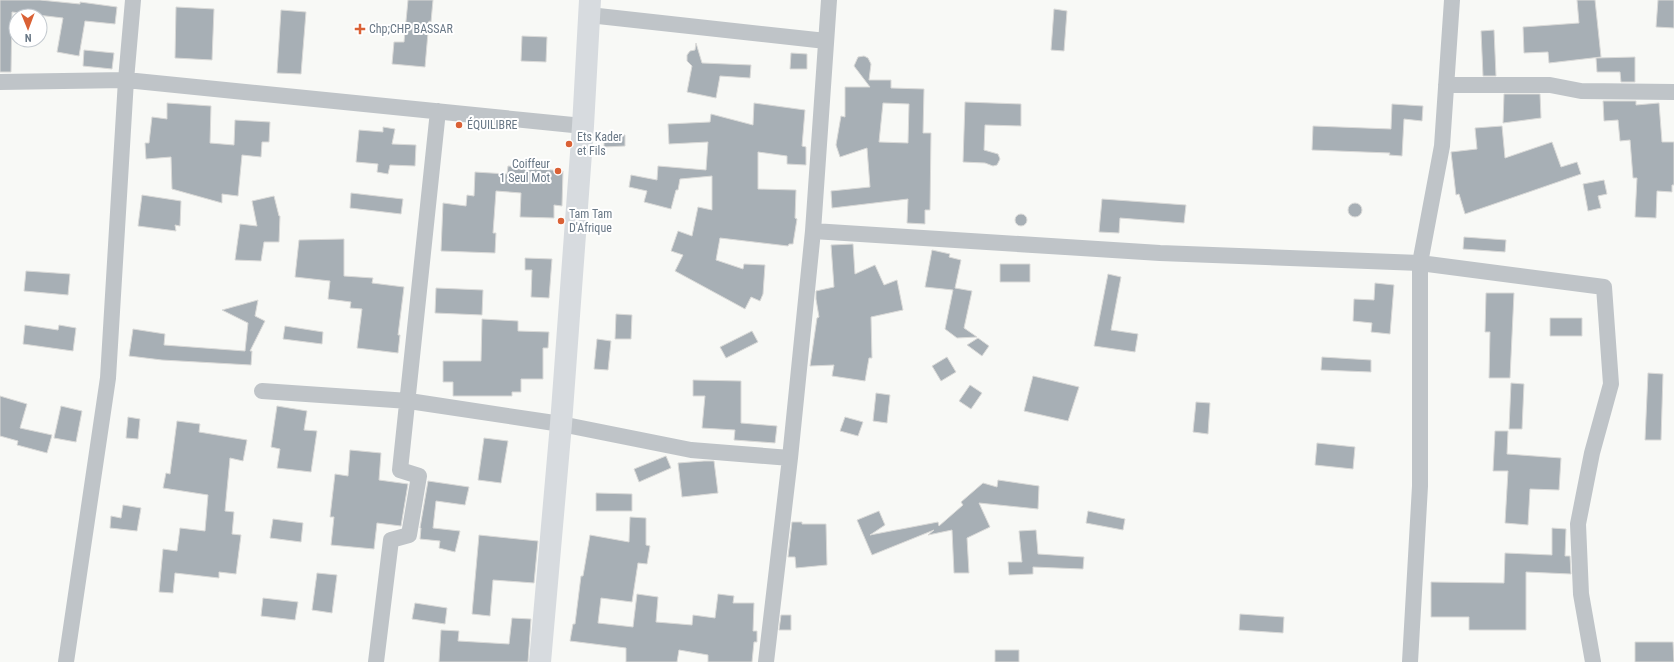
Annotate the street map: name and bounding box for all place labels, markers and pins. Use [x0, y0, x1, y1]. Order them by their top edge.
place label: Chp;CHP BASSAR [369, 22, 453, 36]
marker: Chp;CHP BASSAR [354, 23, 366, 35]
place label: ÉQUILIBRE [467, 117, 518, 132]
marker: ÉQUILIBRE [454, 120, 464, 130]
place label: Ets Kader et Fils [577, 130, 623, 158]
marker: Ets Kader et Fils [564, 139, 574, 149]
place label: Coiffeur 1 Seul Mot [500, 157, 550, 185]
marker: Coiffeur 1 Seul Mot [553, 166, 563, 176]
place label: Tam Tam D'Afrique [569, 207, 612, 235]
marker: Tam Tam D'Afrique [556, 216, 566, 226]

